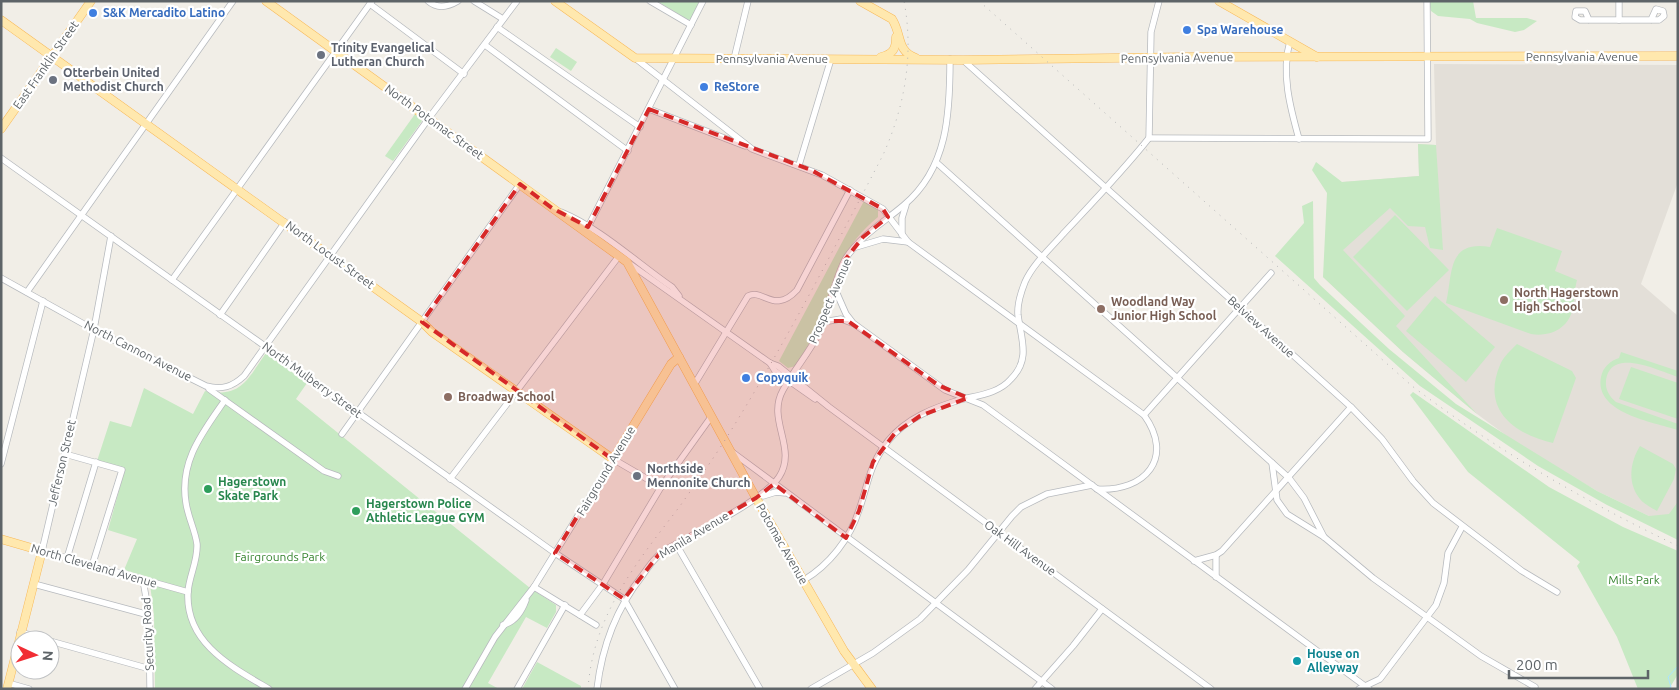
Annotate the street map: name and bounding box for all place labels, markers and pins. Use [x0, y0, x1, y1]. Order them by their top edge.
place label: S&K Mercadito Latino [103, 6, 225, 19]
marker: S&K Mercadito Latino [87, 7, 99, 19]
place label: Spa Warehouse [1197, 23, 1284, 36]
marker: Spa Warehouse [1181, 24, 1193, 36]
place label: Trinity Evangelical Lutheran Church [331, 41, 435, 68]
marker: Trinity Evangelical Lutheran Church [315, 49, 327, 61]
place label: Otterbein United Methodist Church [63, 66, 164, 93]
marker: Otterbein United Methodist Church [47, 74, 59, 86]
place label: ReStore [714, 80, 759, 93]
marker: ReStore [698, 81, 710, 93]
place label: North Hagerstown High School [1514, 286, 1618, 313]
marker: North Hagerstown High School [1498, 294, 1510, 306]
place label: Woodland Way Junior High School [1111, 295, 1217, 322]
marker: Woodland Way Junior High School [1095, 303, 1107, 315]
place label: Copyquik [756, 371, 809, 384]
marker: Copyquik [740, 372, 752, 384]
place label: Broadway School [458, 390, 555, 403]
marker: Broadway School [442, 391, 454, 403]
place label: Northside Mennonite Church [647, 462, 750, 489]
marker: Northside Mennonite Church [631, 470, 643, 482]
place label: Hagerstown Skate Park [218, 475, 286, 502]
marker: Hagerstown Skate Park [202, 483, 214, 495]
place label: Hagerstown Police Athletic League GYM [366, 497, 485, 524]
marker: Hagerstown Police Athletic League GYM [350, 505, 362, 517]
place label: House on Alleyway [1307, 647, 1360, 674]
marker: House on Alleyway [1291, 655, 1303, 667]

